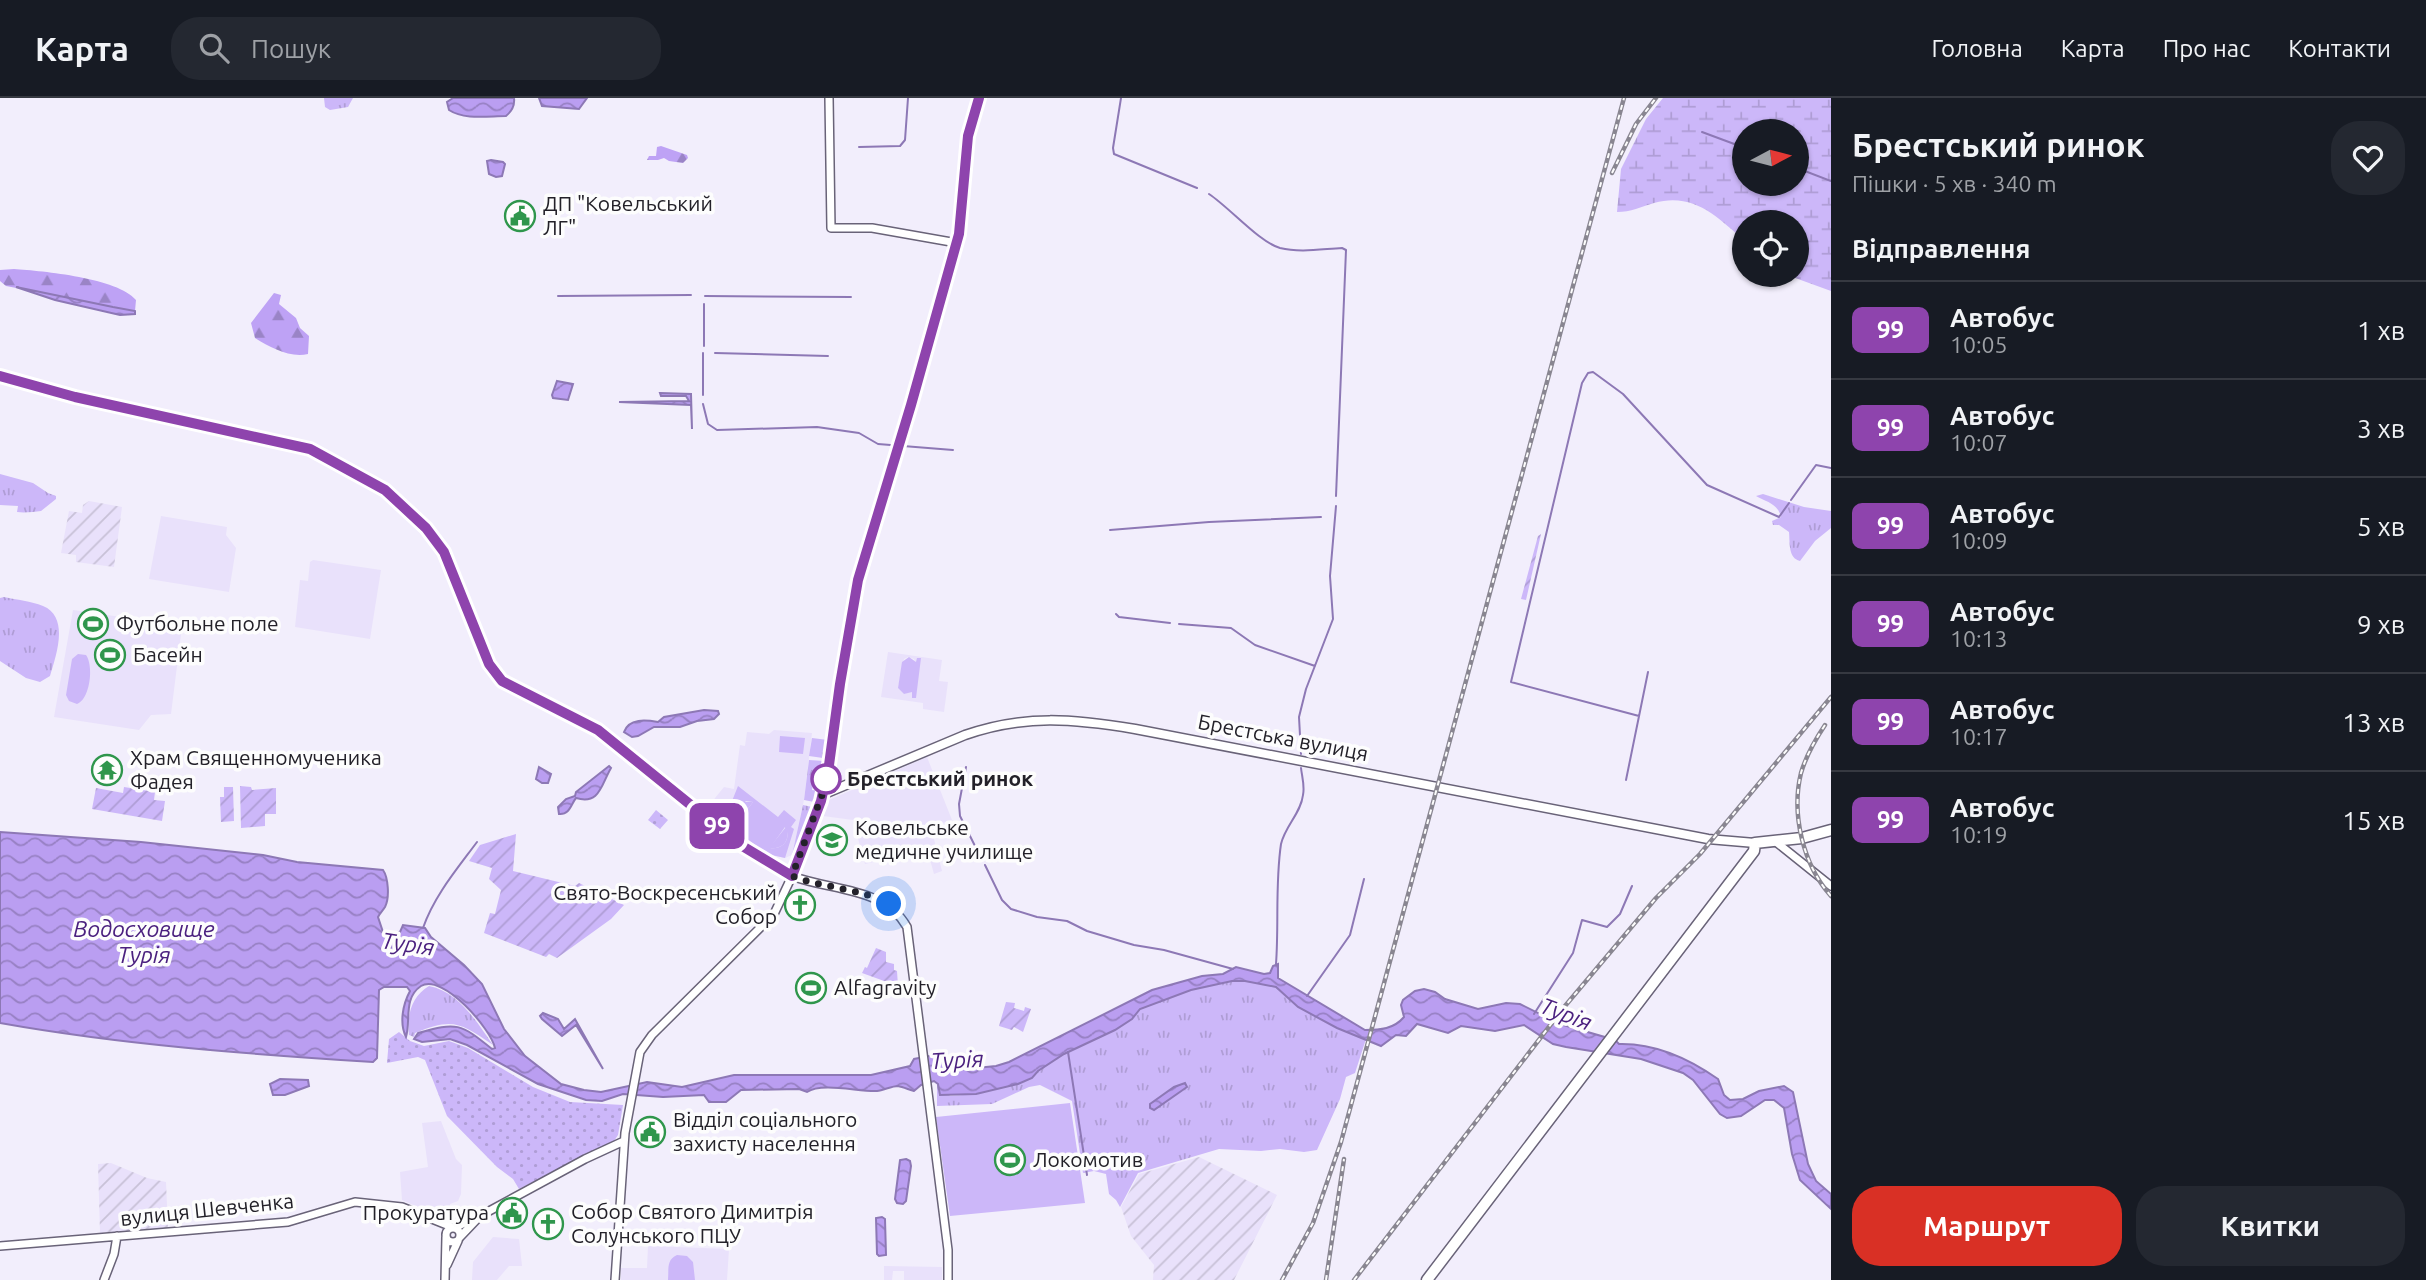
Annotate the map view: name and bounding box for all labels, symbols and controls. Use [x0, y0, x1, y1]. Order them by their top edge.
search box [171, 17, 661, 80]
icon: search [195, 29, 233, 67]
text: Карта [35, 30, 129, 67]
text: Пошук [251, 34, 331, 63]
text: Головна [1931, 35, 2023, 62]
text: Карта [2061, 35, 2125, 62]
text: Про нас [2163, 35, 2250, 62]
text: Контакти [2288, 35, 2391, 62]
north arrow [1732, 119, 1810, 196]
map controls [1732, 119, 1809, 287]
button: heart [2331, 121, 2405, 195]
text: Брестський ринок [1852, 126, 2144, 163]
text: Пішки · 5 хв · 340 m [1852, 171, 2057, 196]
place label: ДП "Ковельський ЛГ" [543, 191, 713, 239]
public building icon: ДП "Ковельський ЛГ" [503, 199, 537, 233]
button: locate [1732, 210, 1809, 287]
text: Відправлення [1852, 234, 2030, 263]
text: Автобус [1950, 303, 2054, 332]
text: 99 [1877, 316, 1904, 343]
text: 1 хв [2357, 316, 2405, 345]
text: 10:05 [1950, 332, 2008, 357]
text: Автобус [1950, 401, 2054, 430]
text: 99 [1877, 414, 1904, 441]
text: 3 хв [2357, 414, 2405, 443]
text: 10:07 [1950, 430, 2008, 455]
text: Автобус [1950, 499, 2054, 528]
text: 99 [1877, 512, 1904, 539]
text: 5 хв [2357, 512, 2405, 541]
text: 10:09 [1950, 528, 2008, 553]
text: Автобус [1950, 597, 2054, 626]
sports icon: Футбольне поле [76, 607, 110, 641]
text: 99 [1877, 610, 1904, 637]
text: 9 хв [2357, 610, 2405, 639]
place label: Футбольне поле [116, 611, 279, 635]
text: 10:13 [1950, 626, 2008, 651]
sports icon: Басейн [93, 638, 127, 672]
place label: Басейн [133, 642, 203, 666]
text: Автобус [1950, 695, 2054, 724]
text: 99 [1877, 708, 1904, 735]
text: 13 хв [2342, 708, 2405, 737]
street label: Брестська вулиця [1196, 709, 1370, 765]
text: 10:17 [1950, 724, 2008, 749]
place label: Храм Священномученика Фадея [130, 745, 382, 793]
temple icon: Храм Священномученика Фадея [90, 753, 124, 787]
marker: Брестський ринок [811, 764, 841, 794]
place label: Брестський ринок [847, 766, 1033, 790]
text: Автобус [1950, 793, 2054, 822]
line badge: 99 [686, 803, 748, 849]
text: 99 [1877, 806, 1904, 833]
text: 15 хв [2342, 806, 2405, 835]
text: 99 [703, 812, 731, 839]
place label: Ковельське медичне училище [855, 815, 1033, 863]
text: 10:19 [1950, 822, 2008, 847]
school or university icon: Ковельське медичне училище [815, 823, 849, 857]
place label: Свято-Воскресенський Собор [553, 880, 777, 928]
your location [871, 886, 906, 921]
church icon: Свято-Воскресенський Собор [783, 888, 817, 922]
water label: Водосховище Турія [73, 916, 215, 967]
water label: Турія [380, 927, 436, 960]
sports icon: Alfagravity [794, 971, 828, 1005]
place label: Alfagravity [834, 975, 936, 999]
water label: Турія [1537, 992, 1595, 1035]
water label: Турія [930, 1046, 984, 1073]
place label: Відділ соціального захисту населення [673, 1107, 857, 1155]
public building icon: Відділ соціального захисту населення [633, 1115, 667, 1149]
sports icon: Локомотив [993, 1143, 1027, 1177]
place label: Локомотив [1033, 1147, 1143, 1171]
button: Маршрут [1852, 1186, 2122, 1266]
button: Квитки [2136, 1186, 2405, 1266]
street label: вулиця Шевченка [119, 1188, 295, 1230]
public building icon: Прокуратура [495, 1196, 529, 1230]
place label: Собор Святого Димитрія Солунського ПЦУ [571, 1199, 814, 1247]
place label: Прокуратура [363, 1200, 489, 1224]
church icon: Собор Святого Димитрія Солунського ПЦУ [531, 1207, 565, 1241]

